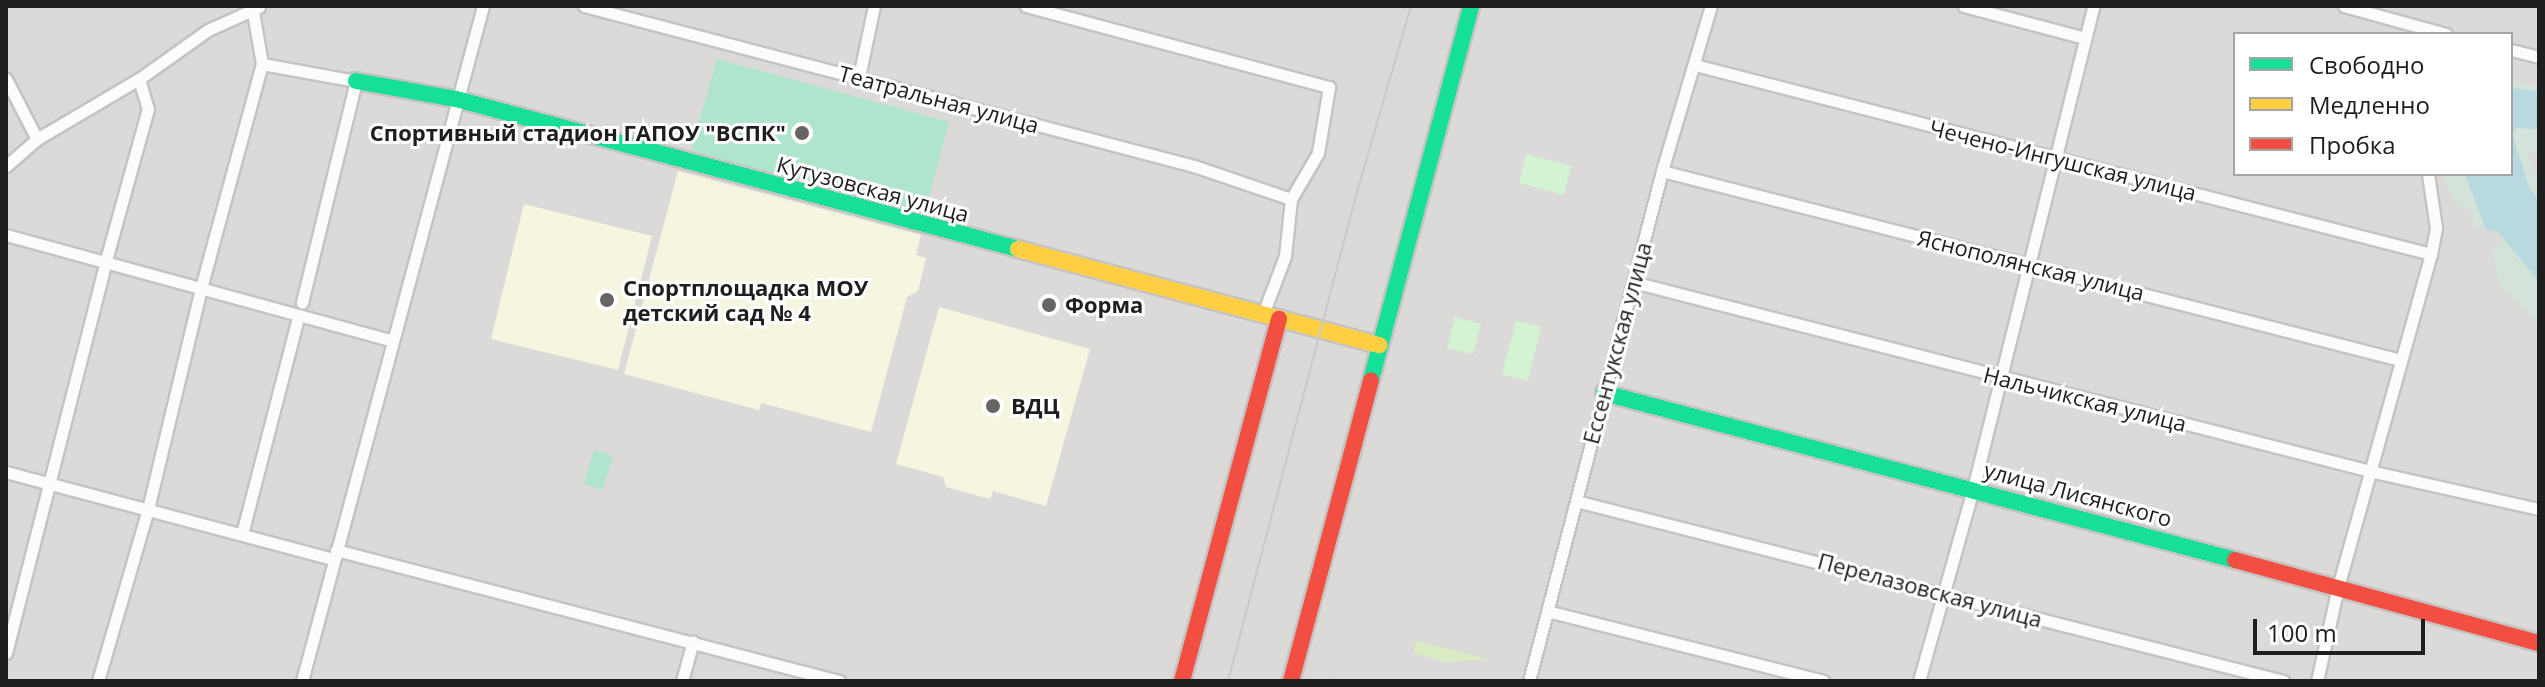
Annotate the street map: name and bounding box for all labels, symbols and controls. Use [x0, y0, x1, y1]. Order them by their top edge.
legend [2233, 32, 2513, 176]
text: Свободно [2309, 48, 2424, 81]
street label: Театральная улица [836, 60, 1042, 138]
text: Медленно [2309, 88, 2430, 121]
street label: Чечено-Ингушская улица [1927, 114, 2199, 206]
place label: Спортивный стадион ГАПОУ "ВСПК" [370, 120, 786, 146]
marker: Спортивный стадион ГАПОУ "ВСПК" [793, 124, 811, 142]
text: Пробка [2309, 128, 2396, 161]
street label: Кутузовская улица [774, 151, 972, 227]
street label: Яснополянская улица [1915, 224, 2147, 306]
street label: Ессентукская улица [1577, 239, 1657, 447]
place label: Спортплощадка МОУ детский сад № 4 [623, 274, 868, 326]
marker: Спортплощадка МОУ детский сад № 4 [598, 291, 616, 309]
place label: Форма [1065, 292, 1143, 318]
marker: Форма [1040, 296, 1058, 314]
street label: Нальчикская улица [1981, 361, 2189, 437]
place label: ВДЦ [1011, 393, 1060, 419]
marker: ВДЦ [982, 395, 1004, 417]
street label: улица Лисянского [1981, 456, 2175, 532]
street label: Перелазовская улица [1815, 547, 2045, 633]
scale bar [2257, 603, 2429, 653]
text: 100 m [2267, 616, 2337, 649]

